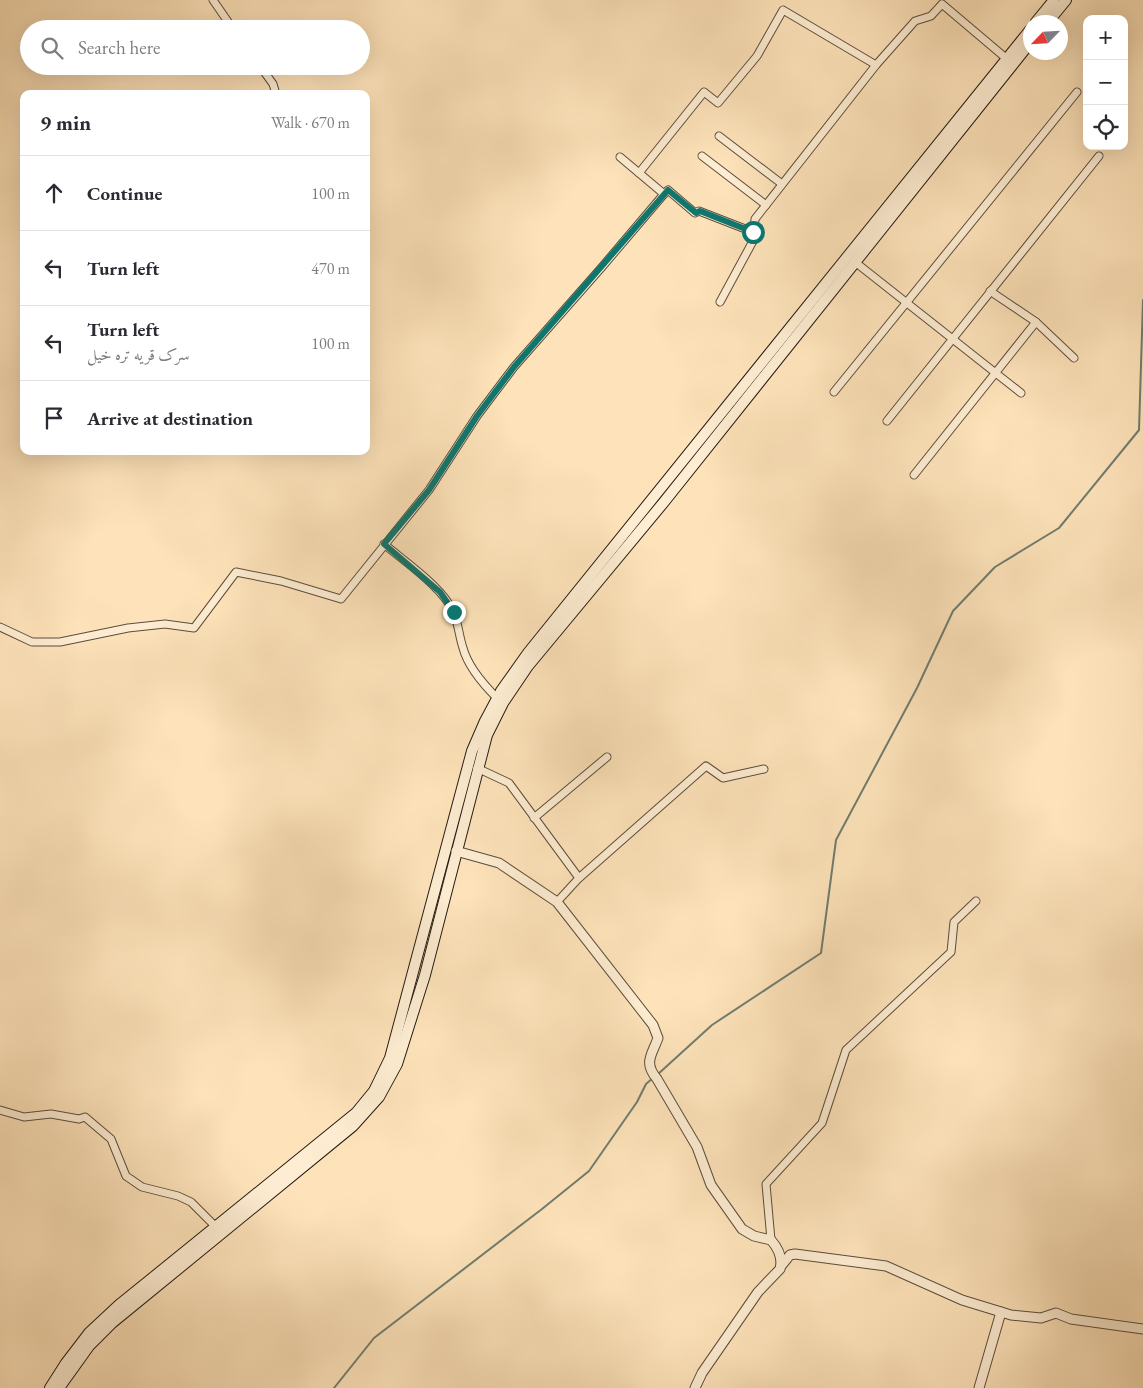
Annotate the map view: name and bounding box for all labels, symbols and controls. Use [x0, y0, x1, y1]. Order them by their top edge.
north arrow [1023, 15, 1068, 60]
map controls [1083, 15, 1128, 150]
button: + [1083, 15, 1128, 60]
search box [20, 20, 370, 75]
icon: search [38, 34, 66, 62]
text: Search here [78, 35, 160, 60]
button: − [1083, 60, 1128, 105]
button: locate [1083, 105, 1128, 150]
text: 9 min [40, 109, 91, 136]
text: Walk · 670 m [271, 112, 350, 133]
icon: ahead [40, 179, 68, 207]
text: Continue [87, 181, 162, 206]
text: 100 m [311, 183, 350, 204]
route start [742, 221, 765, 244]
icon: left [40, 254, 68, 282]
text: Turn left [87, 256, 159, 281]
text: 470 m [311, 258, 350, 279]
text: Turn left [87, 317, 159, 342]
icon: left [40, 329, 68, 357]
text: 100 m [311, 333, 350, 354]
text: سرک قریه تره خیل [87, 344, 189, 365]
icon: arrive [40, 404, 68, 432]
text: Arrive at destination [87, 406, 253, 431]
route end [443, 601, 466, 624]

